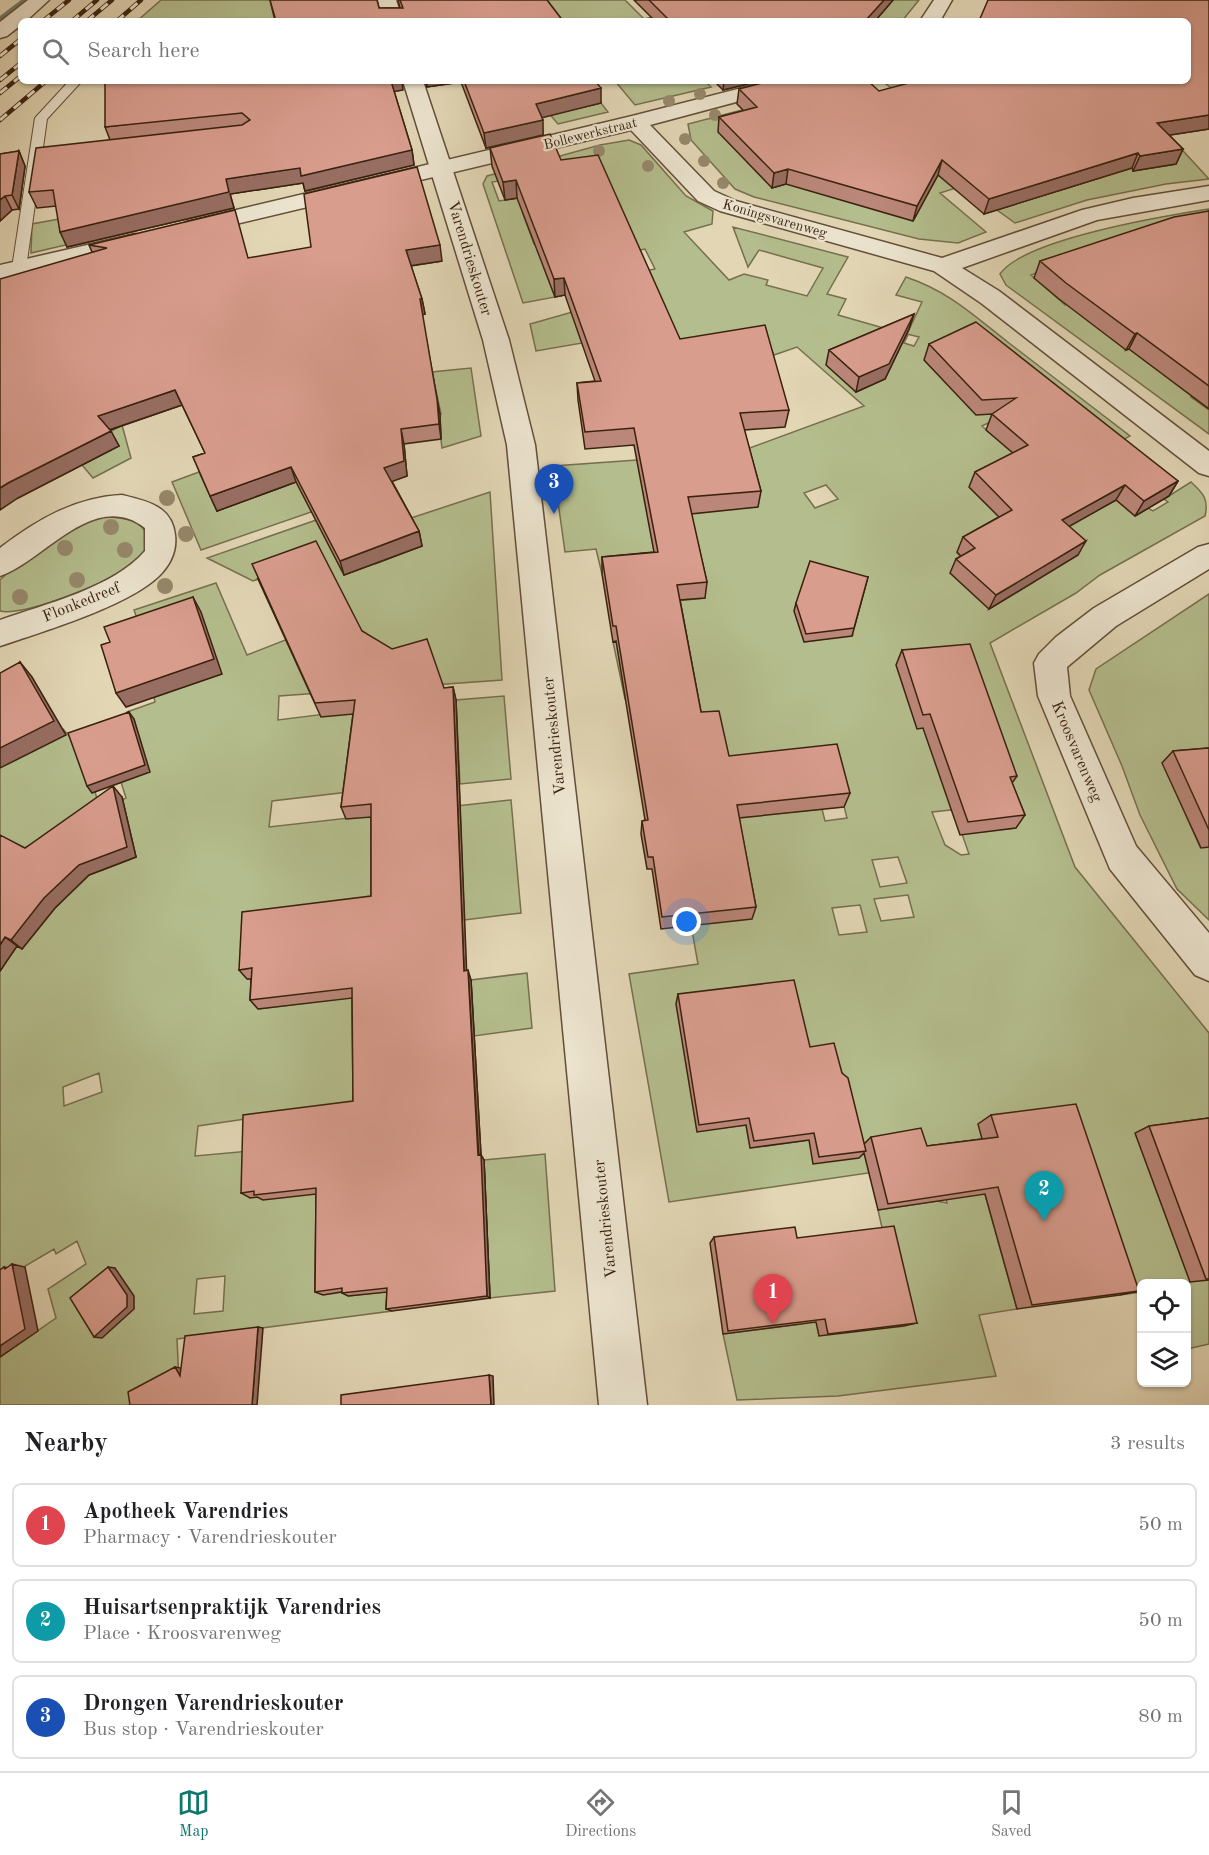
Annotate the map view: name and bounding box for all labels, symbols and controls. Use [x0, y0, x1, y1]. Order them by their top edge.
search box [18, 18, 1191, 84]
icon: search [39, 35, 72, 68]
text: Search here [87, 40, 200, 62]
street label: Bollewerkstraat [542, 116, 638, 152]
street label: Koningsvarenweg [721, 197, 829, 241]
street label: Varendrieskouter [444, 199, 494, 318]
pin: 3 [534, 464, 574, 514]
street label: Flonkedreef [41, 580, 124, 626]
street label: Varendrieskouter [541, 675, 569, 796]
street label: Kroosvarenweg [1048, 699, 1105, 805]
your location [672, 907, 701, 936]
street label: Varendrieskouter [592, 1158, 620, 1279]
pin: 2 [1024, 1172, 1064, 1221]
pin: 1 [754, 1274, 792, 1324]
map controls [1137, 1279, 1191, 1387]
button: locate [1137, 1279, 1191, 1333]
button: layers [1137, 1333, 1191, 1387]
text: Nearby [24, 1431, 108, 1457]
text: 3 results [1110, 1434, 1185, 1454]
text: Apotheek Varendries [83, 1501, 288, 1523]
text: 1 [40, 1515, 51, 1535]
text: 50 m [1138, 1515, 1183, 1535]
text: Pharmacy · Varendrieskouter [83, 1528, 337, 1548]
text: Huisartsenpraktijk Varendries [83, 1597, 381, 1619]
text: 2 [40, 1611, 51, 1631]
text: 50 m [1138, 1611, 1183, 1631]
text: Place · Kroosvarenweg [83, 1624, 281, 1644]
text: Drongen Varendrieskouter [83, 1693, 344, 1715]
text: 3 [40, 1707, 51, 1727]
text: 80 m [1138, 1707, 1183, 1727]
text: Bus stop · Varendrieskouter [83, 1720, 324, 1740]
tab: Map [177, 1786, 210, 1842]
tab: Directions [565, 1786, 636, 1842]
tab: Saved [991, 1786, 1032, 1842]

